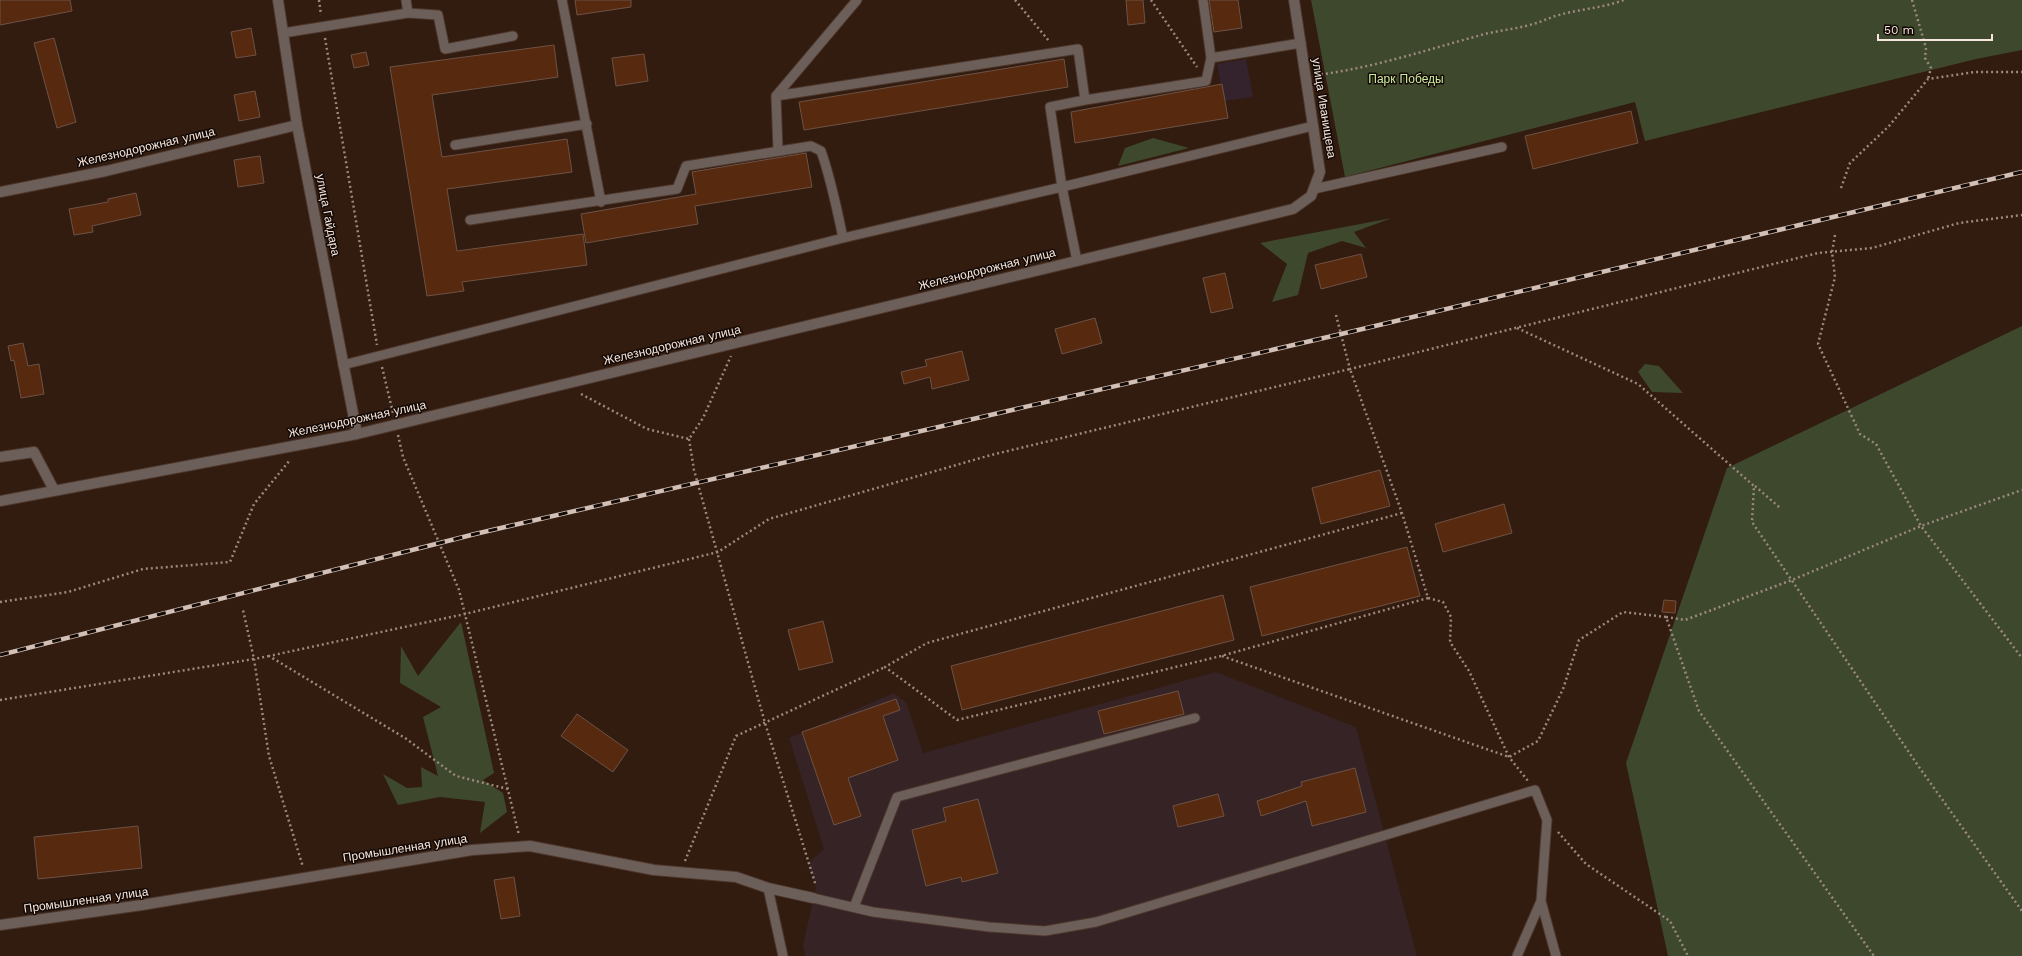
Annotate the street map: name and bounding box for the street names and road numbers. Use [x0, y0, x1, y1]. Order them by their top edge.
street label: улица Иванищева [1309, 57, 1339, 159]
street label: Железнодорожная улица [76, 124, 217, 170]
street label: улица Гайдара [313, 173, 343, 258]
street label: Железнодорожная улица [917, 245, 1057, 293]
street label: Железнодорожная улица [602, 322, 743, 368]
street label: Железнодорожная улица [287, 397, 428, 441]
street label: Промышленная улица [342, 831, 468, 865]
street label: Промышленная улица [23, 884, 150, 916]

